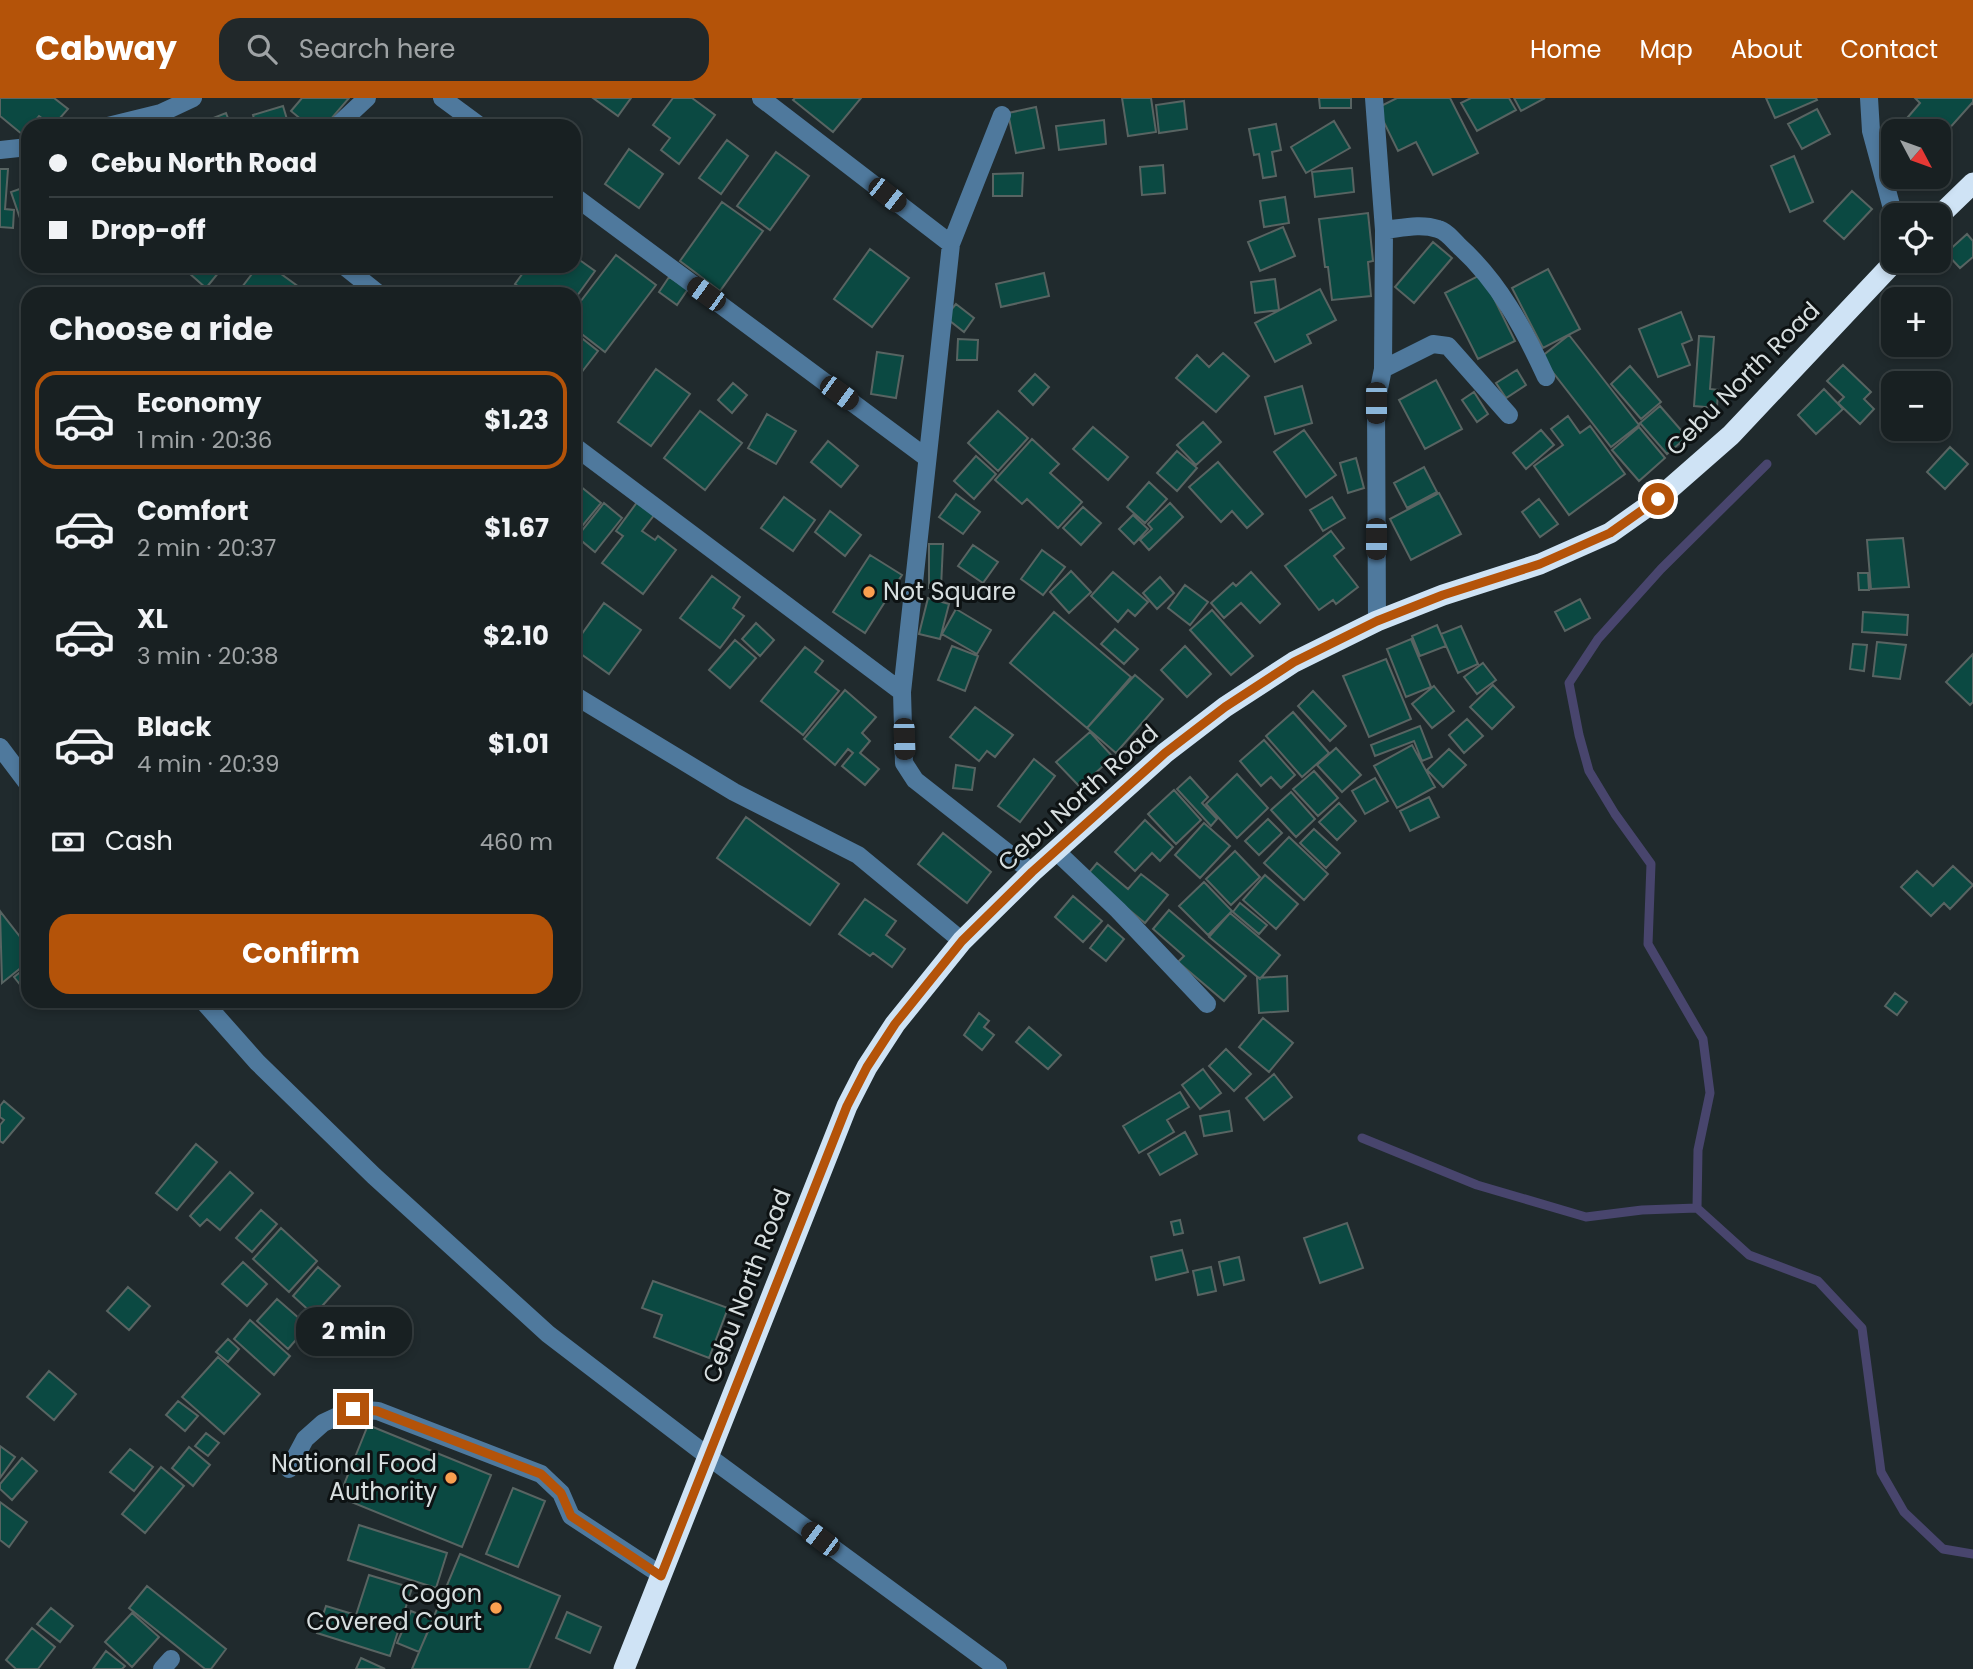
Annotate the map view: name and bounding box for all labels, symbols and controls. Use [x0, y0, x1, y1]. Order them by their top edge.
search box [219, 18, 709, 81]
text: Cabway [35, 25, 177, 72]
icon: search [243, 30, 281, 68]
text: Search here [299, 31, 455, 67]
text: Home [1530, 33, 1602, 66]
text: Map [1640, 33, 1693, 66]
text: About [1731, 33, 1802, 66]
text: Contact [1840, 33, 1938, 66]
north arrow [1881, 119, 1951, 189]
map controls [1881, 119, 1951, 441]
text: Cebu North Road [91, 145, 317, 181]
car [864, 174, 911, 216]
button: locate [1881, 203, 1951, 273]
text: Drop-off [91, 212, 206, 248]
car [683, 273, 730, 315]
button: + [1881, 287, 1951, 357]
street label: Cebu North Road [1658, 294, 1827, 463]
text: Choose a ride [49, 306, 273, 351]
button: − [1881, 371, 1951, 441]
car [816, 372, 863, 414]
car [1366, 382, 1387, 424]
text: Economy [137, 385, 261, 421]
icon: car [53, 389, 116, 452]
text: $1.23 [484, 402, 549, 438]
text: 1 min · 20:36 [137, 424, 272, 456]
route start [1642, 483, 1674, 515]
text: Comfort [137, 493, 249, 529]
icon: car [53, 497, 116, 560]
text: $1.67 [484, 510, 549, 546]
car [1366, 518, 1387, 560]
text: 2 min · 20:37 [137, 532, 276, 564]
place label: Not Square [883, 575, 1016, 608]
marker: Not Square [861, 584, 877, 600]
text: XL [137, 601, 168, 637]
icon: car [53, 605, 116, 668]
text: $2.10 [483, 618, 549, 654]
text: 3 min · 20:38 [137, 640, 279, 672]
text: Black [137, 709, 211, 745]
icon: car [53, 713, 116, 776]
street label: Cebu North Road [990, 717, 1165, 879]
car [893, 718, 916, 760]
text: $1.01 [488, 726, 549, 762]
text: 4 min · 20:39 [137, 748, 279, 780]
icon: cash [49, 823, 87, 861]
text: Cash [105, 823, 173, 859]
text: 460 m [480, 826, 553, 858]
button: Confirm [49, 914, 553, 994]
street label: Cebu North Road [694, 1184, 799, 1388]
callout: 2 min [295, 1308, 411, 1356]
text: 2 min [322, 1315, 386, 1347]
route end [337, 1393, 369, 1425]
place label: National Food Authority [271, 1447, 437, 1508]
marker: National Food Authority [443, 1470, 459, 1486]
car [797, 1518, 844, 1560]
place label: Cogon Covered Court [306, 1577, 482, 1638]
marker: Cogon Covered Court [488, 1600, 504, 1616]

